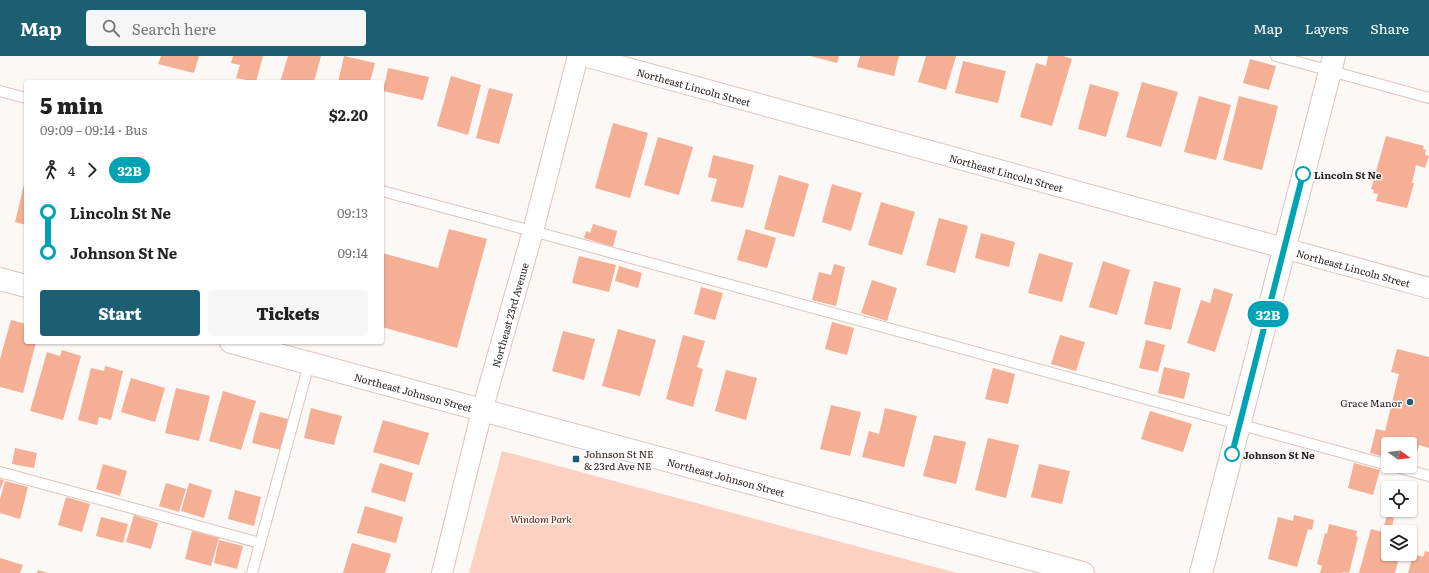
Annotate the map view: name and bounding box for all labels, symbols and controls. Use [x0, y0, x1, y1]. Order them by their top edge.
search box [86, 10, 366, 46]
text: Map [20, 14, 62, 42]
icon: search [100, 17, 122, 39]
text: Search here [132, 17, 216, 40]
text: Map [1253, 18, 1283, 38]
text: Layers [1305, 18, 1348, 38]
text: Share [1370, 18, 1409, 38]
street label: Northeast Lincoln Street [635, 63, 753, 109]
text: 5 min [40, 88, 103, 121]
text: $2.20 [329, 103, 368, 126]
text: 09:09 – 09:14 · Bus [40, 120, 147, 139]
street label: Northeast Lincoln Street [948, 149, 1065, 195]
icon: walk [40, 159, 62, 181]
icon: forward [81, 159, 103, 181]
text: 32B [117, 160, 142, 180]
text: 4 [68, 161, 75, 180]
marker: Lincoln St Ne [1295, 166, 1311, 182]
place label: Lincoln St Ne [1314, 167, 1382, 182]
text: Lincoln St Ne [70, 201, 171, 224]
text: 09:13 [337, 203, 368, 222]
text: Johnson St Ne [70, 241, 177, 264]
text: 09:14 [337, 243, 368, 262]
street label: Northeast Lincoln Street [1295, 244, 1412, 290]
street label: Northeast 23rd Avenue [487, 260, 531, 369]
button: Start [40, 290, 200, 336]
button: Tickets [208, 290, 368, 336]
line badge: 32B [1245, 301, 1291, 327]
text: 32B [1256, 304, 1280, 324]
street label: Northeast Johnson Street [353, 368, 474, 415]
place label: Grace Manor [1340, 395, 1402, 410]
marker: Grace Manor [1405, 397, 1415, 407]
north arrow [1381, 437, 1417, 473]
map controls [1381, 437, 1417, 561]
place label: Johnson St NE & 23rd Ave NE [584, 446, 653, 473]
marker: Johnson St Ne [1224, 446, 1240, 462]
place label: Johnson St Ne [1243, 447, 1315, 462]
street label: Northeast Johnson Street [666, 453, 787, 499]
marker: Johnson St NE & 23rd Ave NE [571, 454, 581, 464]
button: locate [1381, 481, 1417, 517]
park label: Windom Park [510, 511, 572, 526]
button: layers [1381, 525, 1417, 561]

